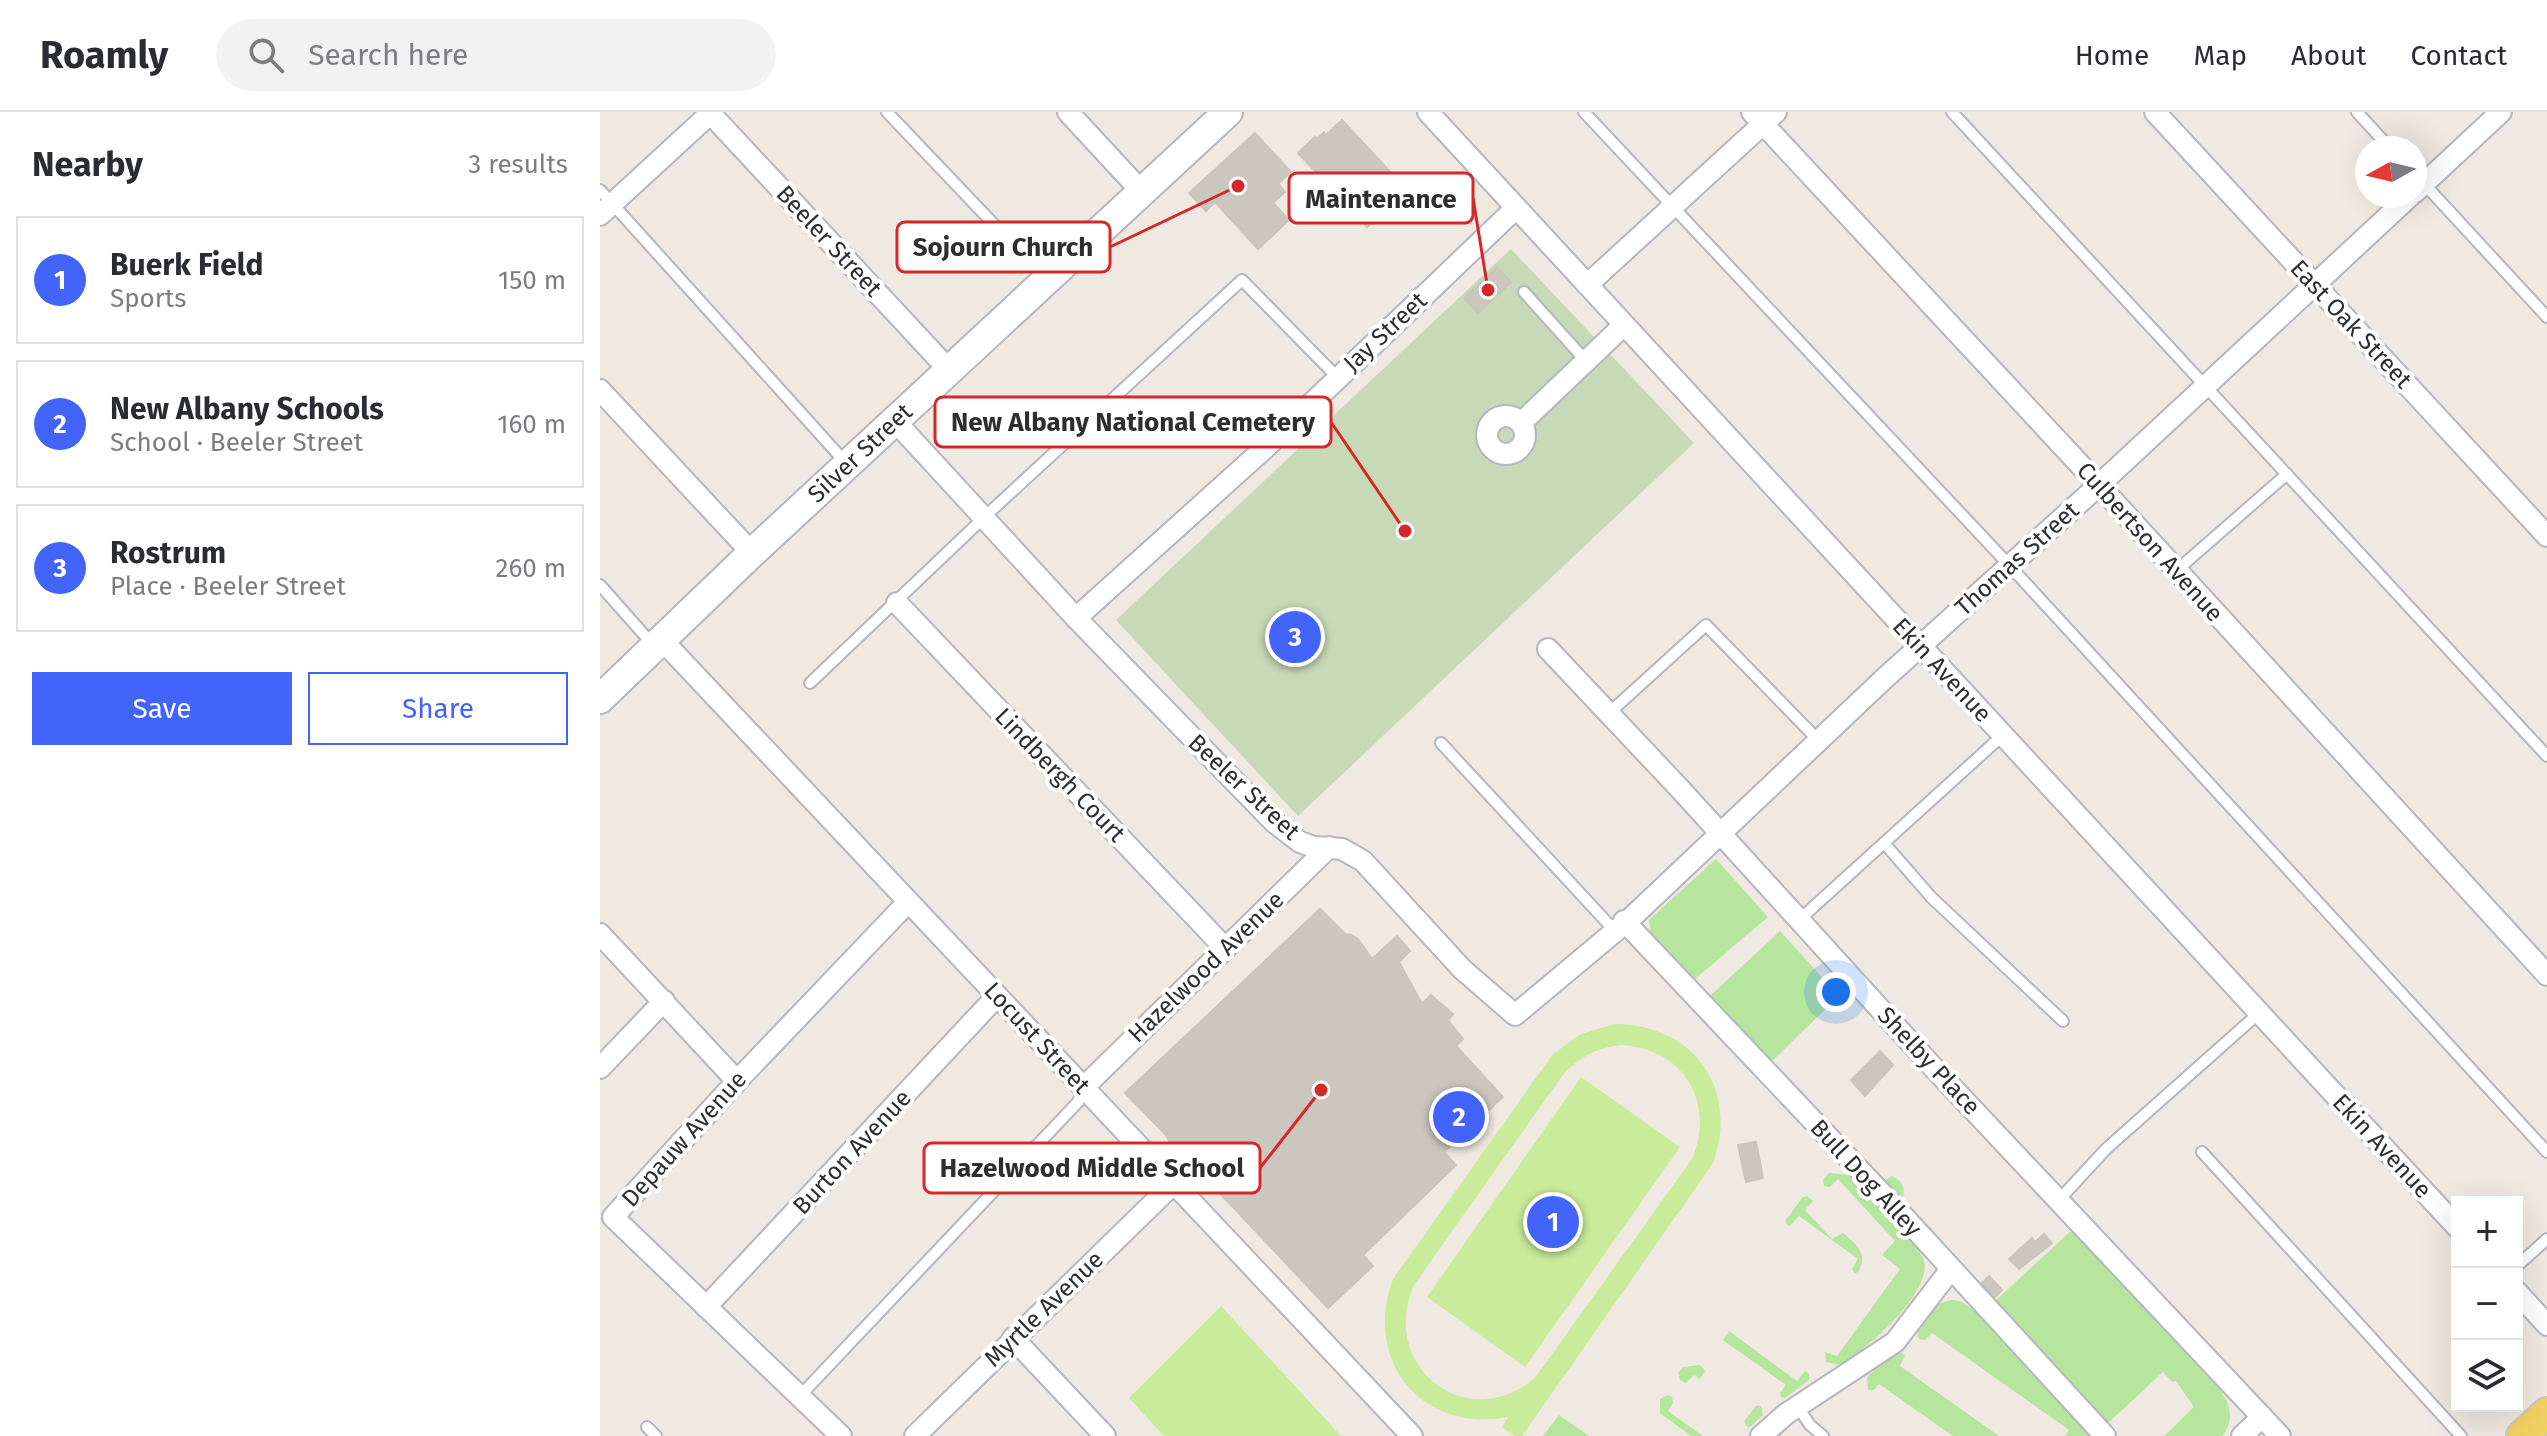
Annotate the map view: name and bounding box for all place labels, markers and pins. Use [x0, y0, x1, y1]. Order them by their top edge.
callout: Maintenance [1289, 173, 1473, 223]
callout: Sojourn Church [897, 222, 1110, 272]
callout: New Albany National Cemetery [935, 397, 1331, 447]
pin: 3 [1269, 607, 1321, 667]
pin: 2 [1433, 1087, 1485, 1147]
callout: Hazelwood Middle School [924, 1143, 1260, 1193]
pin: 1 [1527, 1192, 1579, 1252]

